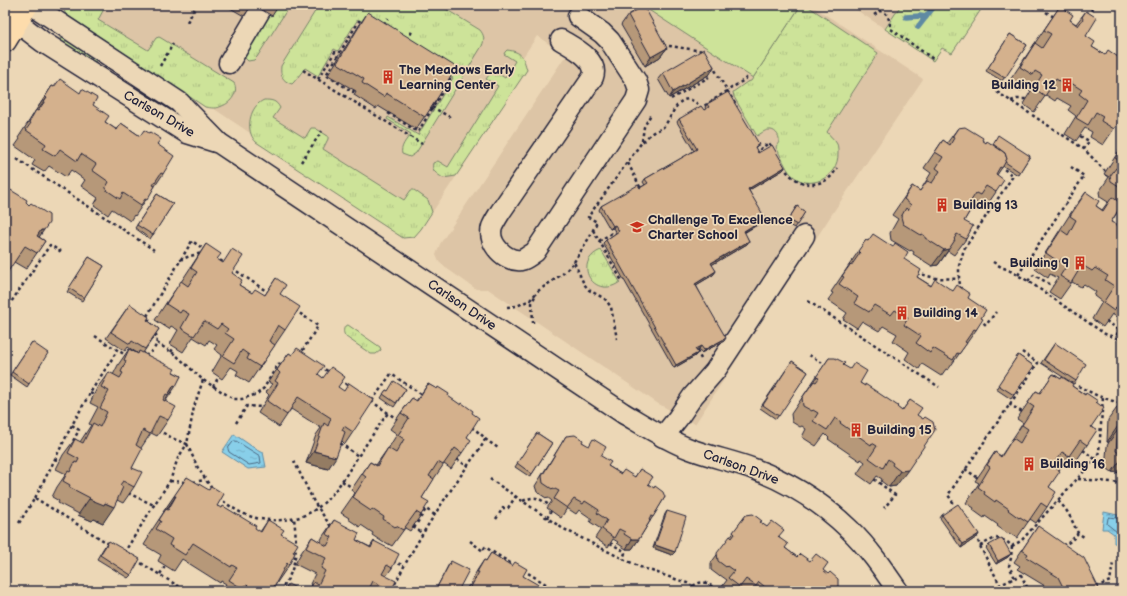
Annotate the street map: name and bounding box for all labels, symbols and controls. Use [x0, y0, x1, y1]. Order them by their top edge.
place label: The Meadows Early Learning Center [399, 62, 514, 93]
building icon: The Meadows Early Learning Center [380, 69, 396, 85]
place label: Building 12 [991, 77, 1056, 93]
building icon: Building 12 [1059, 77, 1075, 93]
street label: Carlson Drive [121, 87, 198, 141]
building icon: Building 13 [934, 197, 950, 213]
place label: Building 13 [953, 197, 1018, 213]
place label: Challenge To Excellence Charter School [648, 212, 793, 243]
school or university icon: Challenge To Excellence Charter School [629, 219, 645, 235]
place label: Building 9 [1010, 255, 1069, 271]
building icon: Building 9 [1072, 255, 1088, 271]
street label: Carlson Drive [425, 276, 500, 334]
building icon: Building 14 [894, 305, 910, 321]
place label: Building 14 [913, 305, 978, 321]
building icon: Building 15 [848, 422, 864, 438]
place label: Building 15 [867, 422, 932, 438]
street label: Carlson Drive [701, 446, 781, 488]
building icon: Building 16 [1021, 456, 1037, 472]
place label: Building 16 [1040, 456, 1105, 472]

